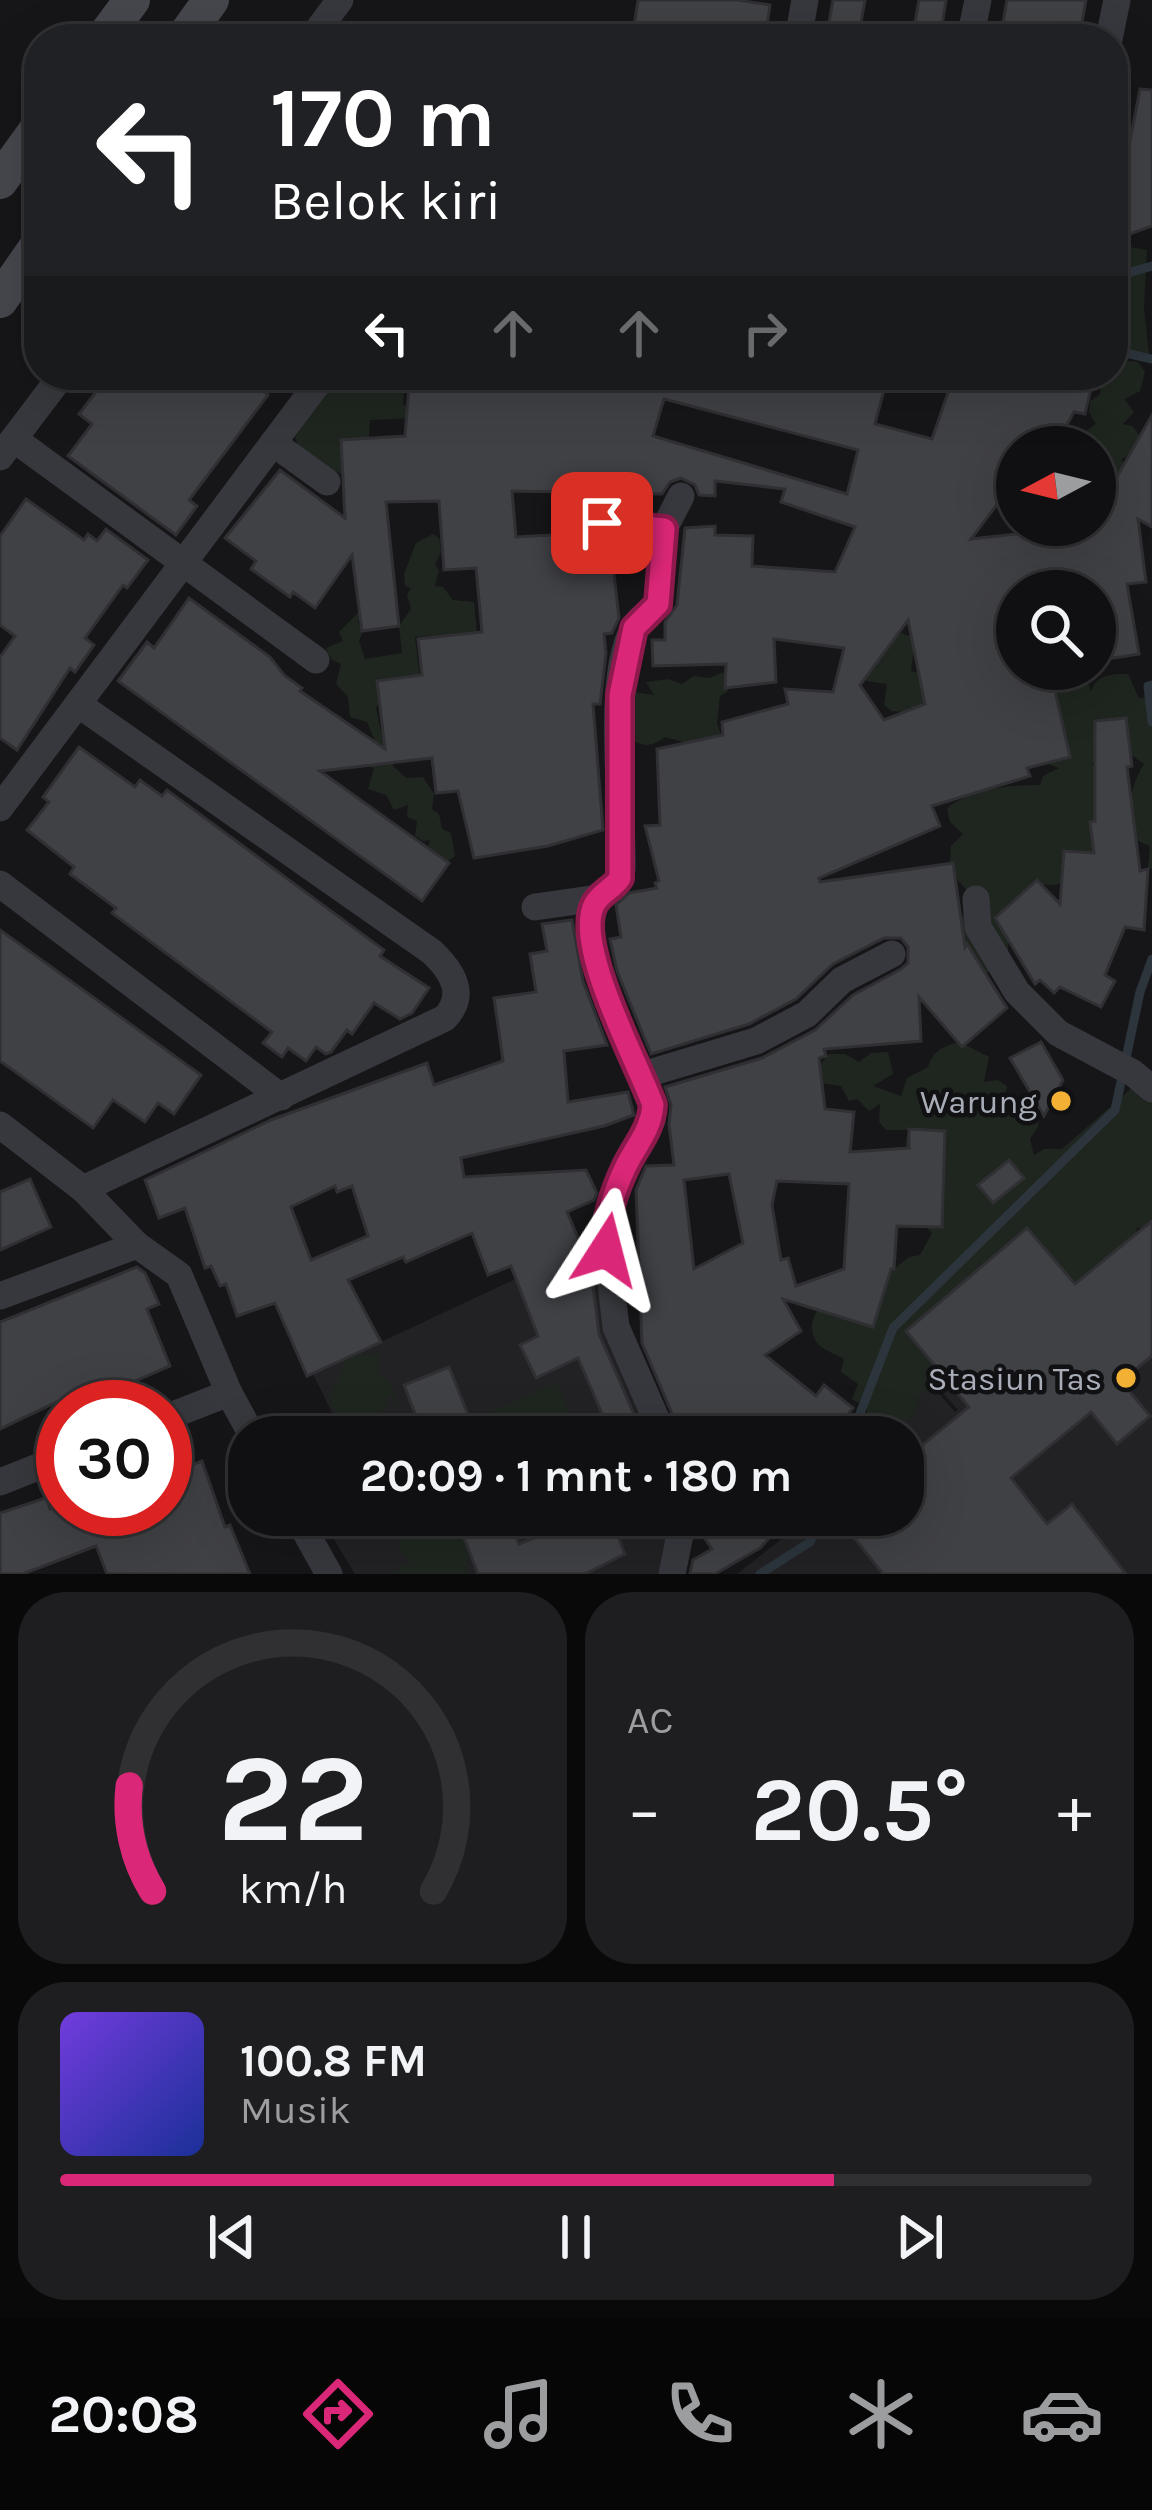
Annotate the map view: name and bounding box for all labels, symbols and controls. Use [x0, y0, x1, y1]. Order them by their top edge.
text: 170 m [270, 69, 496, 167]
icon: left [72, 72, 228, 228]
text: Belok kiri [270, 169, 501, 233]
icon: left [354, 300, 420, 366]
icon: ahead [480, 300, 546, 366]
icon: ahead [606, 300, 672, 366]
icon: right [732, 300, 798, 366]
north arrow [996, 426, 1116, 546]
map controls [996, 426, 1116, 690]
pin [551, 472, 653, 574]
icon: arrive [569, 490, 635, 556]
button: search [996, 570, 1116, 690]
place label: Warung [920, 1083, 1037, 1121]
marker: Warung [1048, 1088, 1074, 1114]
position arrow [543, 1187, 669, 1313]
place label: Stasiun Tas [927, 1360, 1102, 1398]
marker: Stasiun Tas [1113, 1365, 1139, 1391]
speed limit sign: 30 [36, 1380, 192, 1536]
text: 20:09 · 1 mnt · 180 m [360, 1450, 792, 1502]
text: AC [627, 1697, 673, 1743]
text: 22 [217, 1726, 368, 1871]
text: 20.5° [750, 1757, 969, 1863]
text: − [627, 1771, 662, 1849]
text: + [1057, 1771, 1092, 1849]
text: km/h [238, 1864, 347, 1914]
text: 100.8 FM [240, 2035, 427, 2087]
text: Musik [240, 2087, 351, 2133]
icon: previous [199, 2204, 265, 2270]
icon: pause [543, 2204, 609, 2270]
icon: next [887, 2204, 953, 2270]
icon: directions [296, 2372, 380, 2456]
icon: music [477, 2372, 561, 2456]
icon: phone [658, 2372, 742, 2456]
icon: climate [839, 2372, 923, 2456]
icon: car [1020, 2372, 1104, 2456]
text: 20:08 [48, 2382, 199, 2446]

